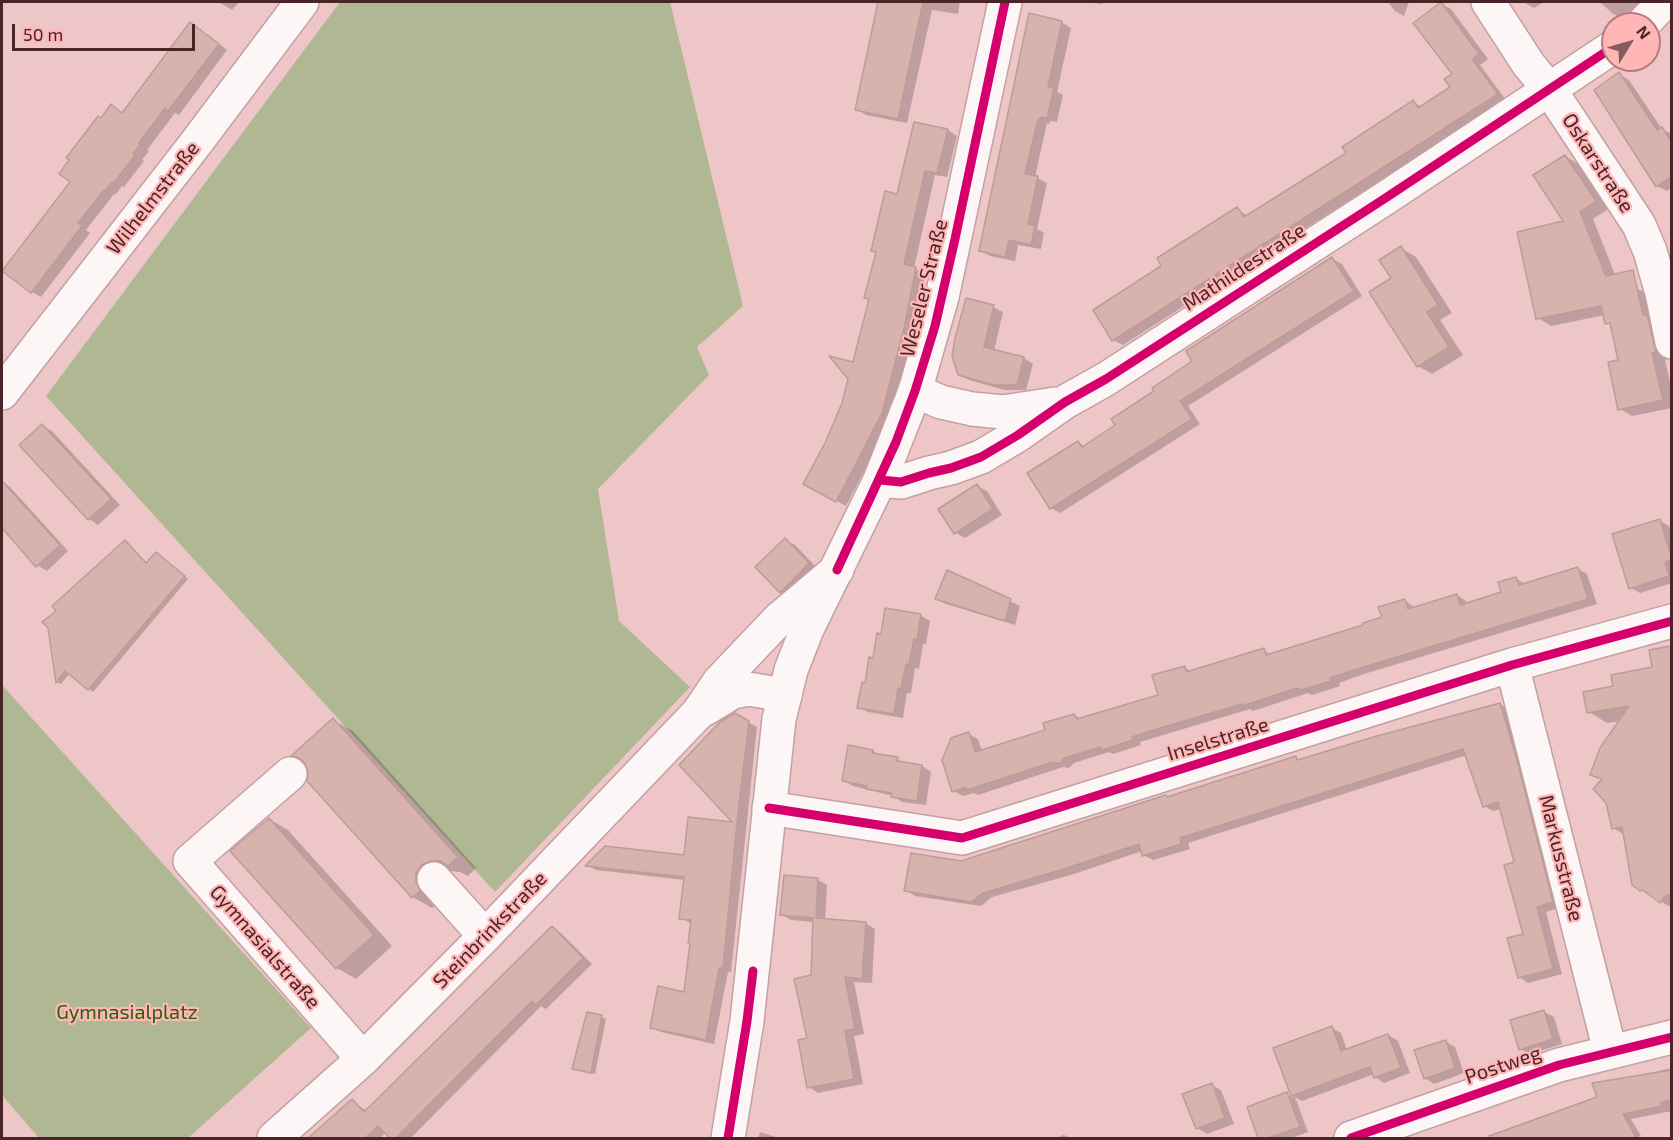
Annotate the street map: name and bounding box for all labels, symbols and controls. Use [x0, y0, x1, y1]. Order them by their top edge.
scale bar [15, 12, 198, 50]
north arrow [1601, 12, 1661, 72]
text: N [1633, 22, 1655, 42]
text: 50 m [23, 23, 63, 45]
street label: Oskarstraße [1557, 109, 1639, 217]
street label: Wilhelmstraße [101, 137, 205, 259]
street label: Weseler Straße [895, 217, 953, 359]
street label: Mathildestraße [1178, 218, 1310, 316]
street label: Inselstraße [1164, 712, 1272, 766]
street label: Markusstraße [1534, 792, 1588, 924]
street label: Steinbrinkstraße [428, 867, 552, 993]
street label: Gymnasialstraße [205, 880, 325, 1014]
park label: Gymnasialplatz [56, 1000, 198, 1024]
street label: Postweg [1462, 1041, 1544, 1089]

